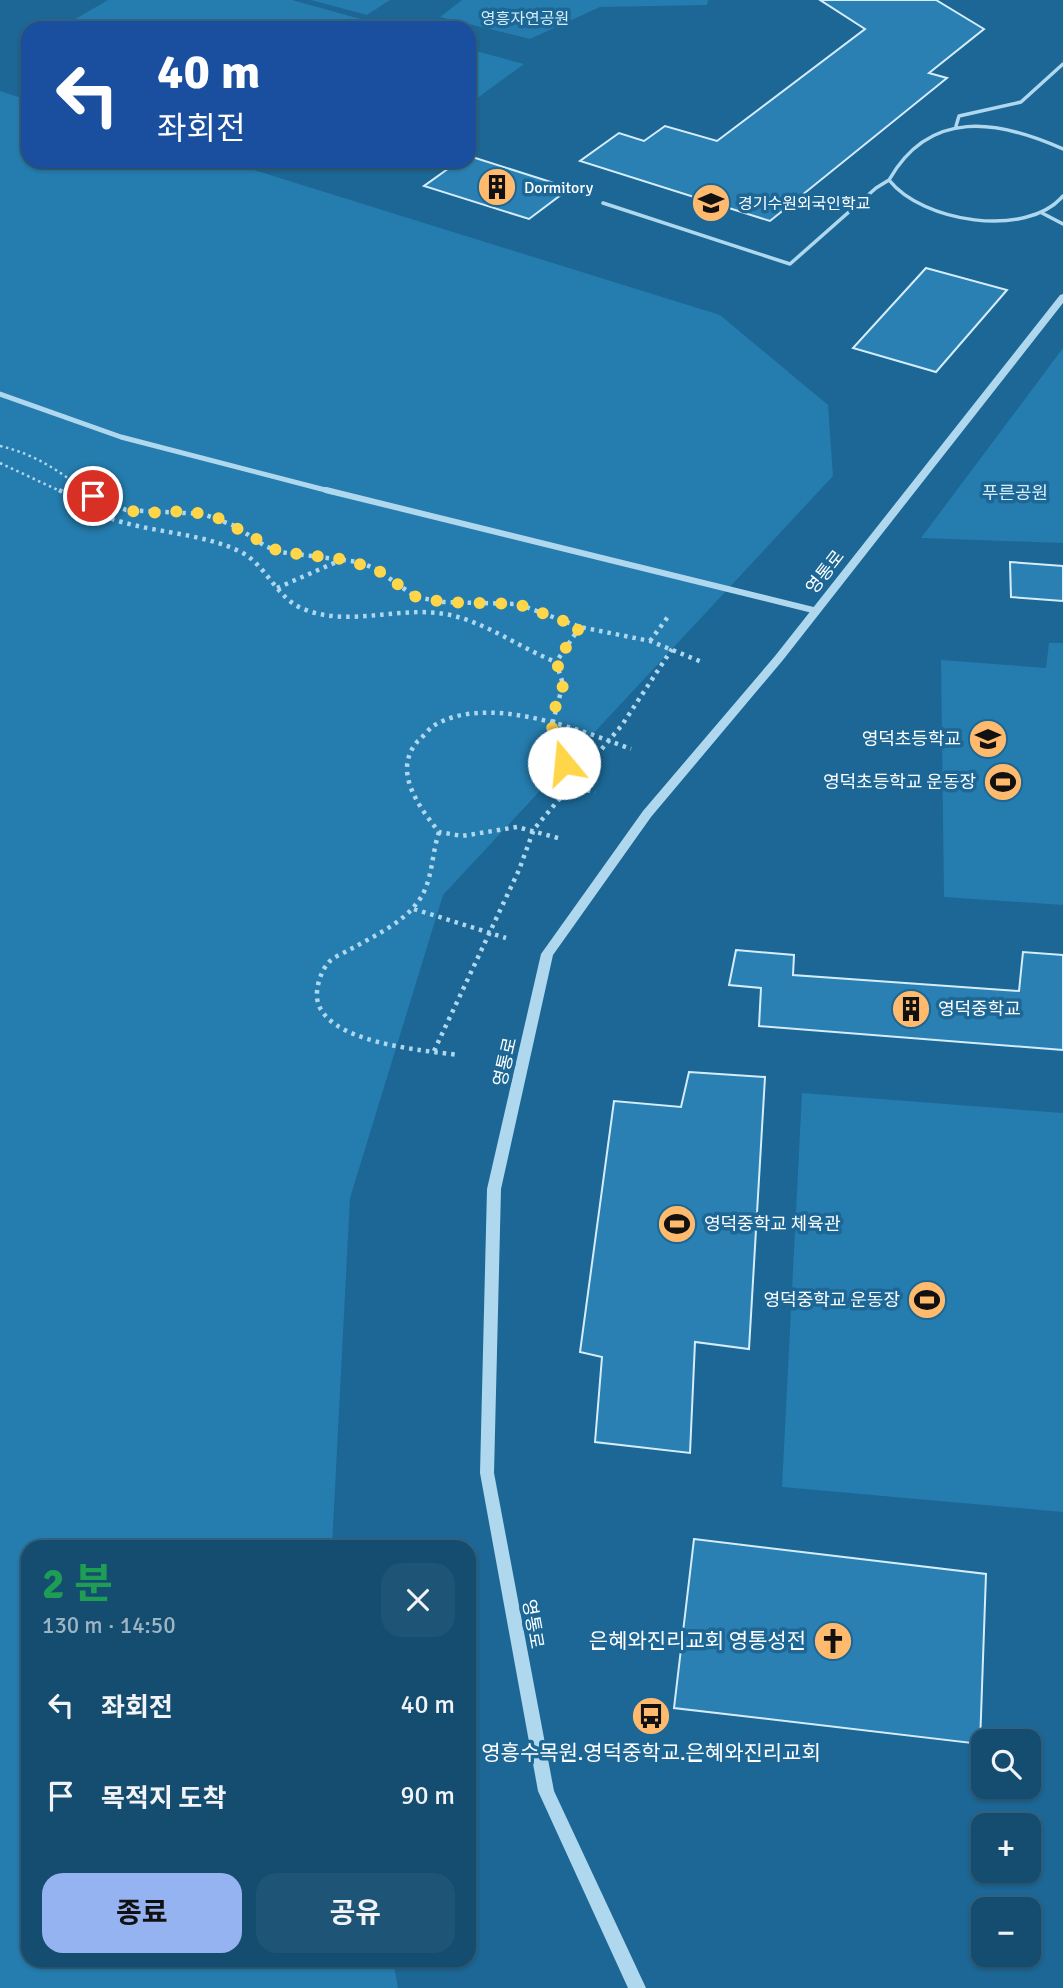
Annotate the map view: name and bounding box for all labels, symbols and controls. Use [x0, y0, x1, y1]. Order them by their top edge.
park label: 영흥자연공원 [481, 9, 569, 29]
text: 40 m [157, 42, 260, 102]
icon: left [42, 49, 133, 140]
text: 좌회전 [157, 109, 245, 148]
building icon: Dormitory [476, 166, 518, 208]
place label: Dormitory [524, 178, 594, 198]
school or university icon: 경기수원외국인학교 [690, 182, 732, 224]
place label: 경기수원외국인학교 [738, 194, 870, 214]
pin [63, 466, 123, 526]
icon: arrive [74, 477, 112, 515]
park label: 푸른공원 [982, 482, 1048, 504]
street label: 영통로 [801, 546, 849, 598]
school or university icon: 영덕초등학교 [967, 718, 1009, 760]
position arrow [527, 726, 601, 800]
place label: 영덕초등학교 [862, 728, 961, 750]
sports icon: 영덕초등학교 운동장 [982, 761, 1024, 803]
place label: 영덕초등학교 운동장 [823, 771, 976, 793]
building icon: 영덕중학교 [890, 988, 932, 1030]
place label: 영덕중학교 [938, 998, 1021, 1020]
street label: 영통로 [489, 1035, 521, 1089]
sports icon: 영덕중학교 체육관 [656, 1203, 698, 1245]
place label: 영덕중학교 체육관 [704, 1213, 841, 1235]
sports icon: 영덕중학교 운동장 [906, 1279, 948, 1321]
place label: 영덕중학교 운동장 [764, 1289, 900, 1311]
text: 2 분 [42, 1559, 113, 1610]
button: close [381, 1563, 455, 1637]
street label: 영통로 [518, 1598, 548, 1650]
text: 130 m · 14:50 [42, 1611, 176, 1640]
church icon: 은혜와진리교회 영통성전 [812, 1620, 854, 1662]
place label: 은혜와진리교회 영통성전 [589, 1628, 806, 1654]
icon: left [42, 1686, 80, 1724]
text: 40 m [400, 1689, 455, 1721]
text: 좌회전 [101, 1692, 173, 1724]
bus stop icon: 영흥수목원.영덕중학교.은혜와진리교회 [630, 1695, 672, 1737]
map controls [971, 1729, 1041, 1967]
button: search [971, 1729, 1041, 1799]
place label: 영흥수목원.영덕중학교.은혜와진리교회 [481, 1740, 821, 1766]
icon: arrive [42, 1777, 80, 1815]
text: 90 m [400, 1780, 455, 1812]
text: 목적지 도착 [101, 1783, 226, 1815]
button: + [971, 1813, 1041, 1883]
button: 종료 [42, 1873, 242, 1953]
button: 공유 [256, 1873, 455, 1953]
button: − [971, 1897, 1041, 1967]

